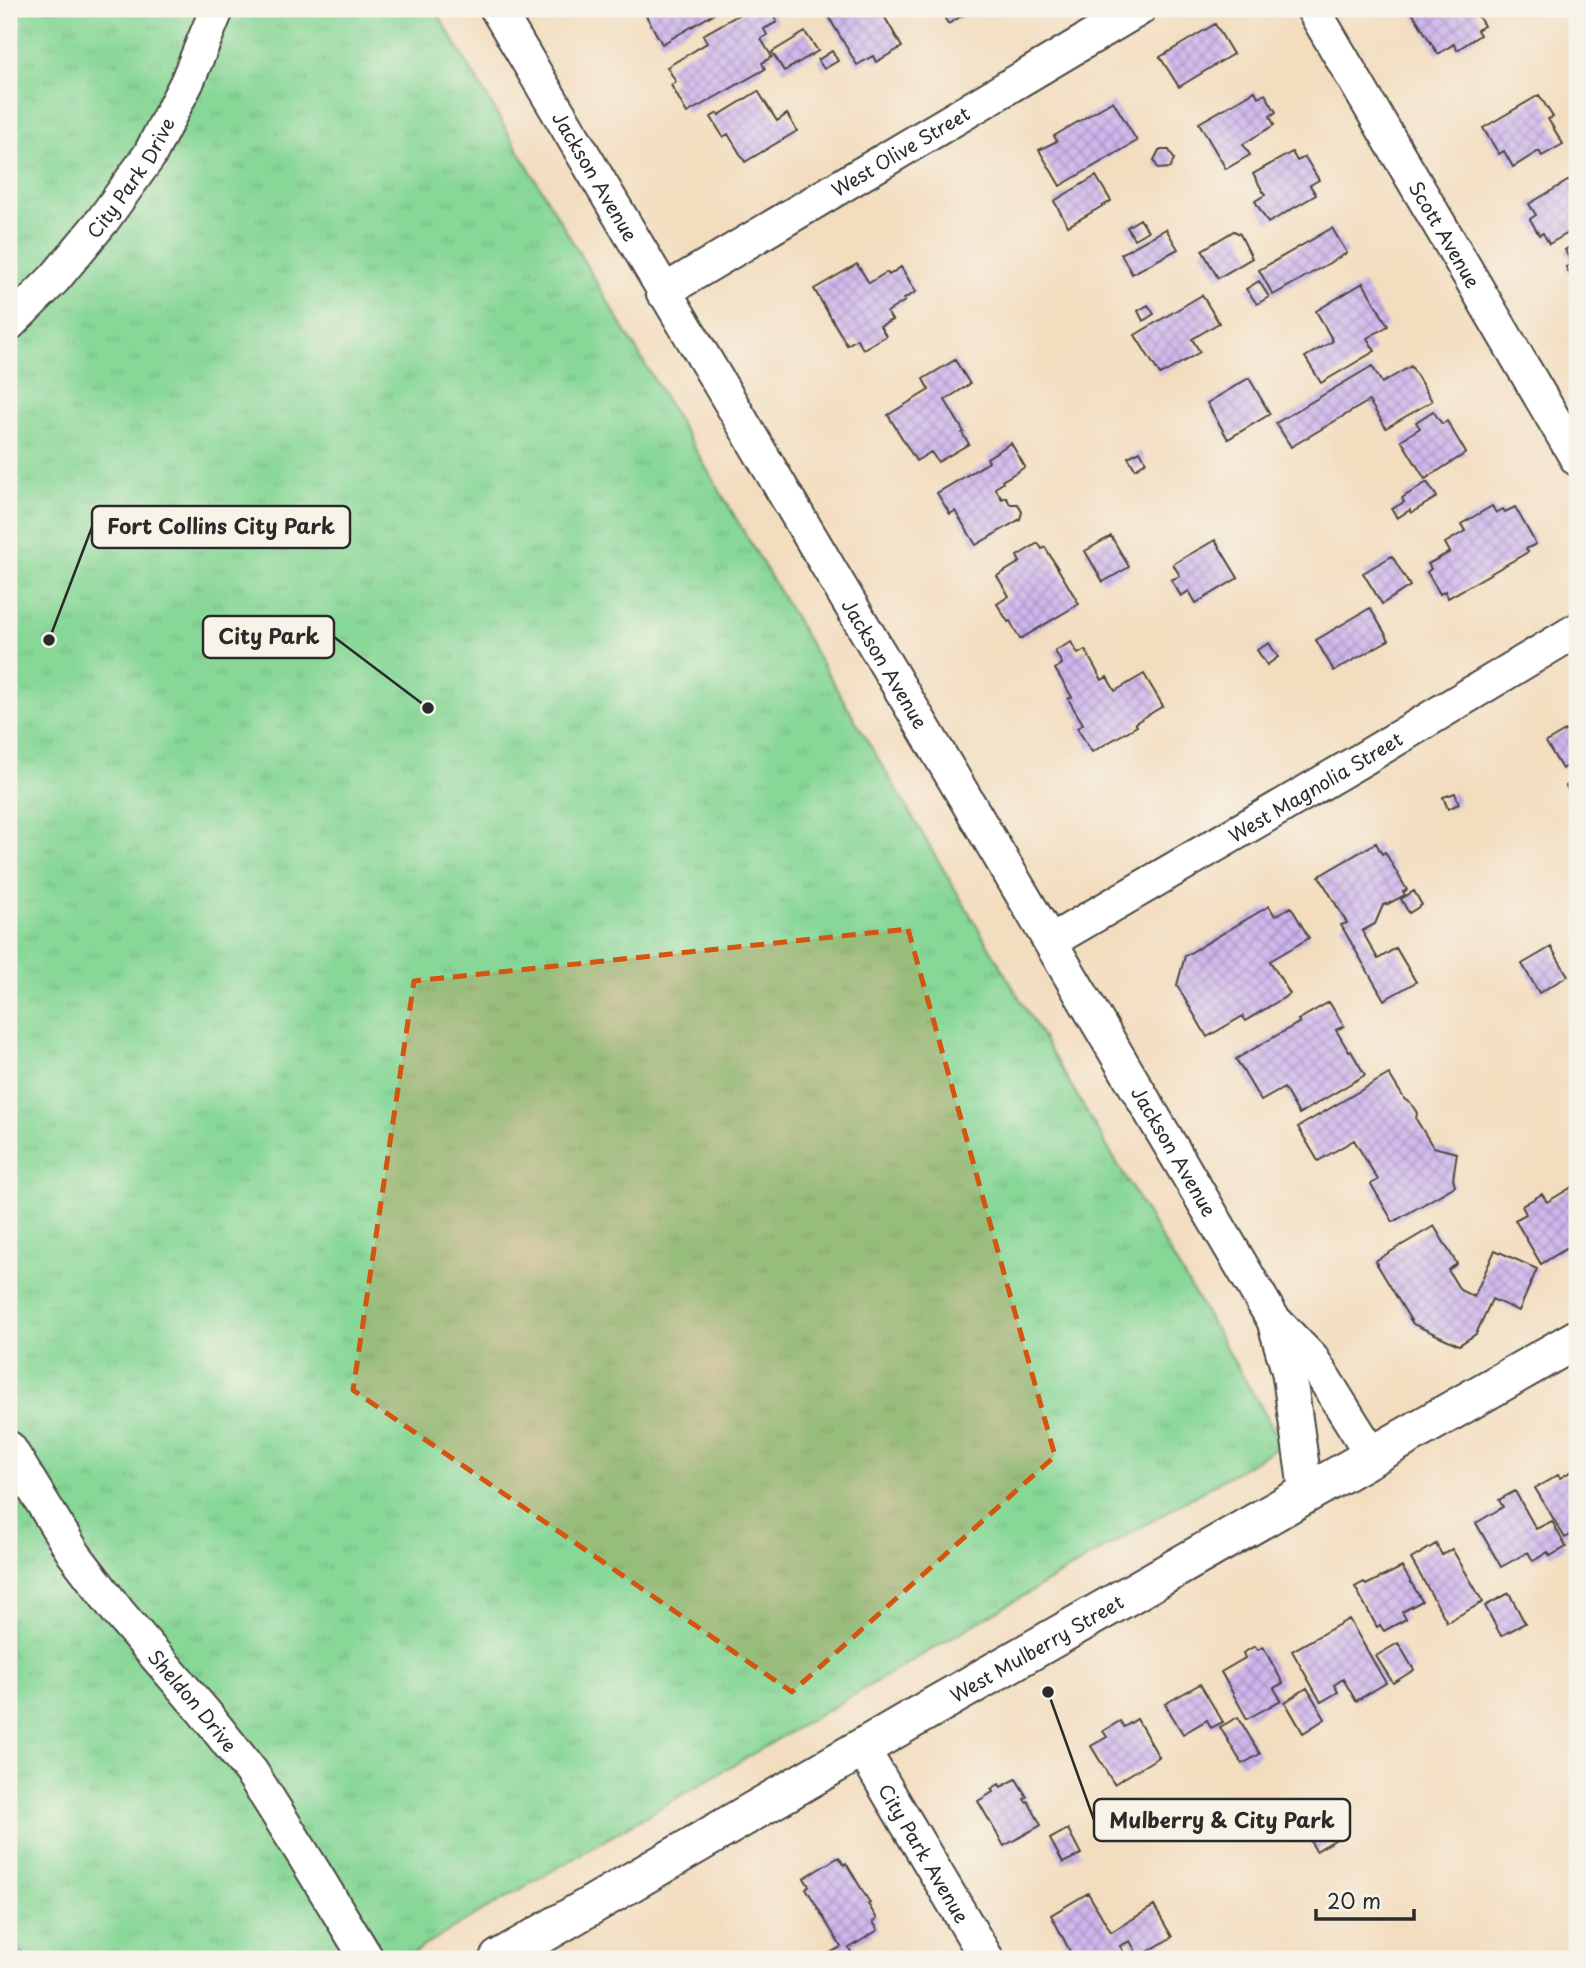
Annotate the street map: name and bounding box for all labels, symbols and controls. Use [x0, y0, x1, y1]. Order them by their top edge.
street label: West Olive Street [826, 99, 975, 203]
street label: Jackson Avenue [546, 106, 645, 246]
street label: City Park Drive [80, 112, 181, 244]
street label: Scott Avenue [1403, 175, 1487, 293]
callout: Fort Collins City Park [92, 506, 350, 548]
text: Fort Collins City Park [107, 509, 335, 541]
street label: Jackson Avenue [836, 593, 935, 734]
callout: City Park [203, 616, 334, 658]
text: City Park [218, 619, 320, 651]
street label: West Magnolia Street [1223, 724, 1408, 849]
street label: Jackson Avenue [1125, 1081, 1224, 1222]
street label: West Mulberry Street [945, 1587, 1129, 1709]
street label: Sheldon Drive [142, 1643, 244, 1758]
street label: City Park Avenue [872, 1778, 976, 1928]
callout: Mulberry & City Park [1094, 1799, 1350, 1841]
text: Mulberry & City Park [1109, 1803, 1335, 1835]
scale bar [1316, 1877, 1414, 1921]
text: 20 m [1327, 1884, 1381, 1916]

